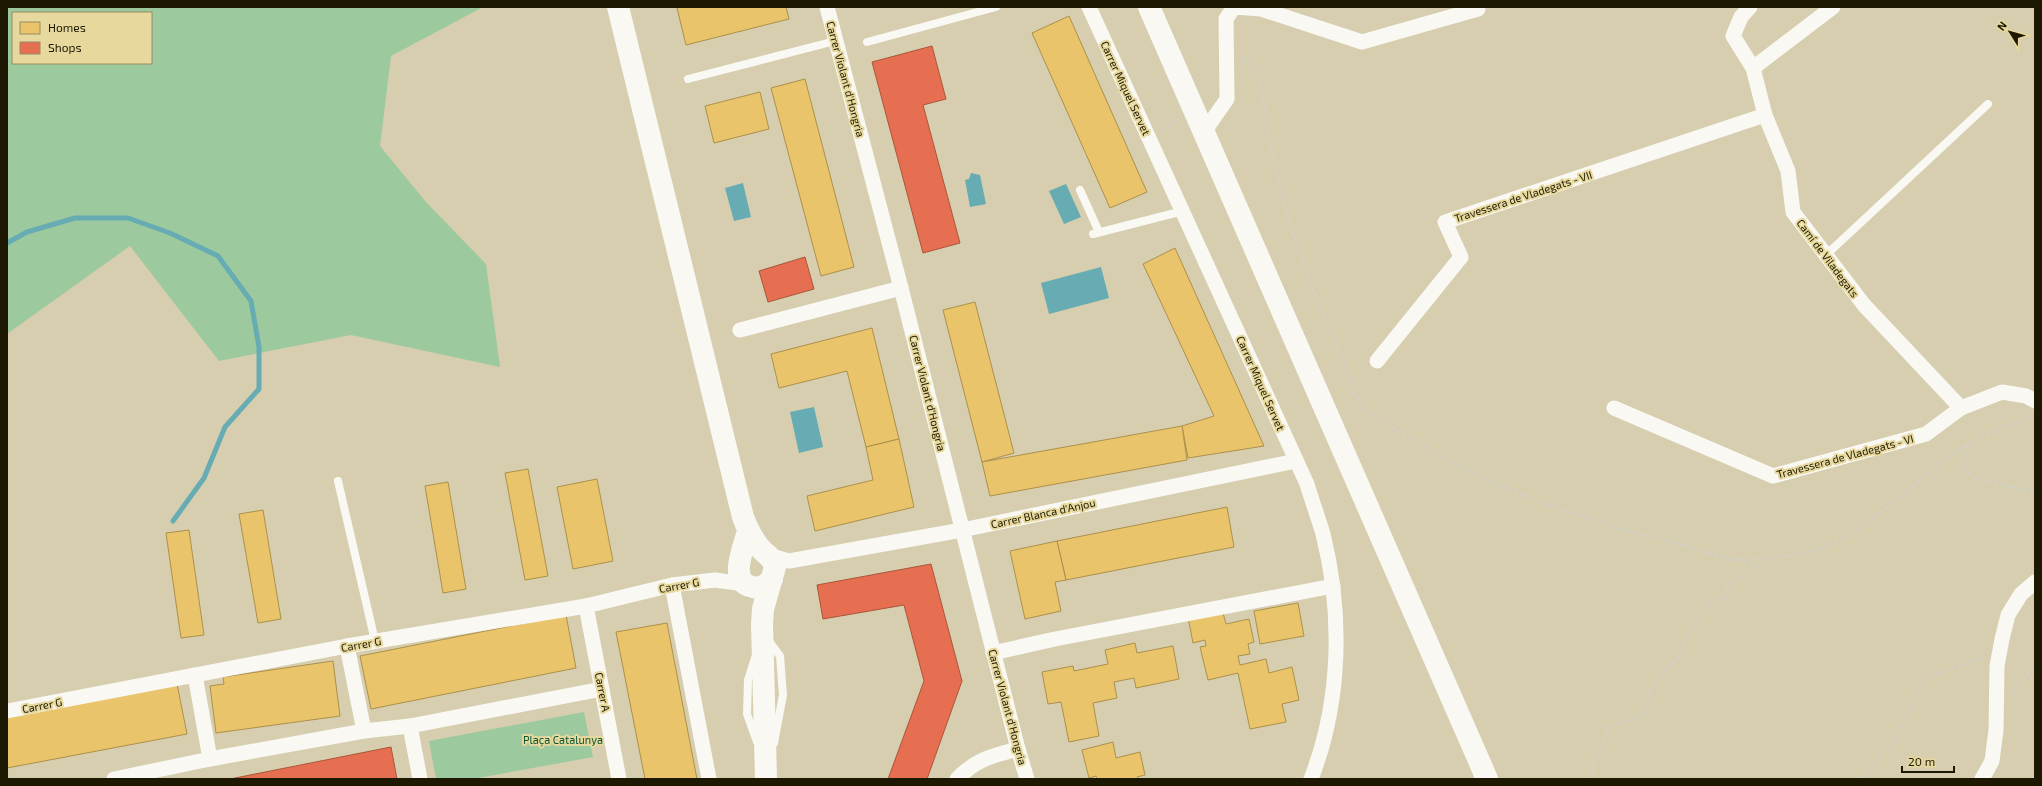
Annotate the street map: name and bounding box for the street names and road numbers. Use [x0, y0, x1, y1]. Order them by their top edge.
street label: Carrer Violant d'Hongria [824, 20, 868, 138]
street label: Carrer Miquel Servet [1099, 39, 1153, 137]
street label: Travessera de Vladegats - VII [1452, 168, 1594, 224]
street label: Camí de Viladegats [1794, 216, 1862, 300]
street label: Carrer Violant d'Hongria [907, 334, 949, 452]
street label: Carrer Miquel Servet [1234, 334, 1288, 432]
street label: Travessera de Vladegats - VI [1775, 431, 1915, 481]
street label: Carrer Blanca d'Anjou [990, 496, 1097, 531]
street label: Carrer G [658, 575, 700, 595]
street label: Carrer G [340, 634, 382, 654]
street label: Carrer Violant d'Hongria [986, 648, 1030, 766]
street label: Carrer A [593, 671, 613, 713]
street label: Carrer G [21, 695, 63, 715]

